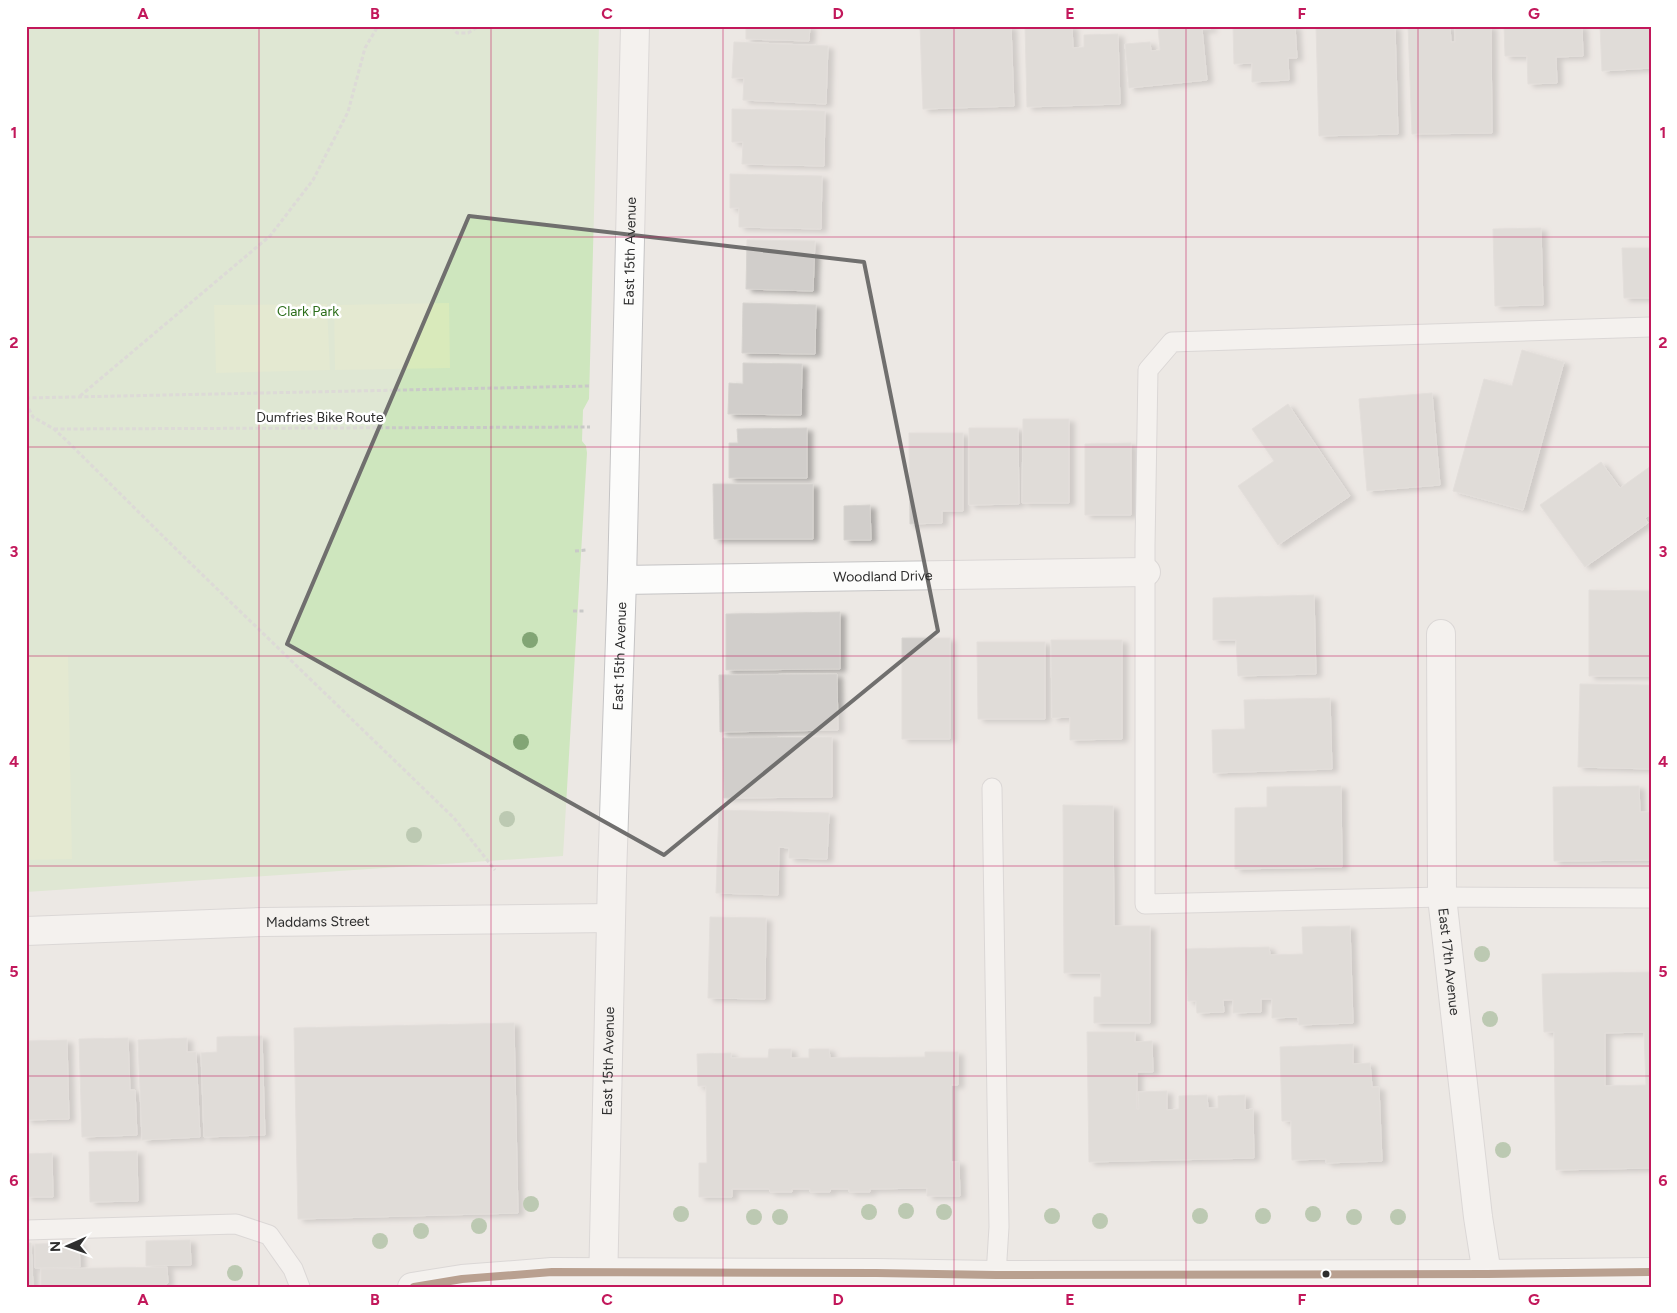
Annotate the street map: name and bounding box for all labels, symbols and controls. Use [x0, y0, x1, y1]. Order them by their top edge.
text: A [137, 4, 149, 23]
text: B [370, 4, 380, 23]
text: C [601, 4, 613, 23]
text: D [832, 4, 844, 23]
text: E [1065, 4, 1075, 23]
text: F [1298, 4, 1307, 23]
text: G [1528, 4, 1540, 23]
text: 1 [11, 123, 17, 142]
text: 1 [1660, 123, 1666, 142]
street label: East 15th Avenue [620, 197, 639, 306]
park label: Clark Park [277, 303, 339, 320]
text: 2 [9, 333, 19, 352]
text: 2 [1658, 333, 1668, 352]
street label: Dumfries Bike Route [256, 409, 384, 426]
text: 3 [10, 542, 19, 561]
text: 3 [1659, 542, 1668, 561]
street label: Woodland Drive [833, 567, 933, 585]
street label: East 15th Avenue [609, 601, 630, 711]
text: 4 [9, 752, 19, 771]
text: 4 [1658, 752, 1668, 771]
street label: East 17th Avenue [1435, 907, 1464, 1017]
street label: Maddams Street [266, 912, 370, 930]
text: 5 [9, 962, 19, 981]
text: 5 [1658, 962, 1668, 981]
street label: East 15th Avenue [598, 1006, 618, 1116]
text: 6 [9, 1171, 19, 1190]
text: 6 [1658, 1171, 1668, 1190]
north arrow [42, 1220, 92, 1270]
text: N [47, 1241, 64, 1252]
unlabelled marker [1321, 1269, 1331, 1279]
text: A [137, 1290, 149, 1309]
text: B [370, 1290, 380, 1309]
text: C [601, 1290, 613, 1309]
text: D [832, 1290, 844, 1309]
text: E [1065, 1290, 1075, 1309]
text: F [1298, 1290, 1307, 1309]
text: G [1528, 1290, 1540, 1309]

